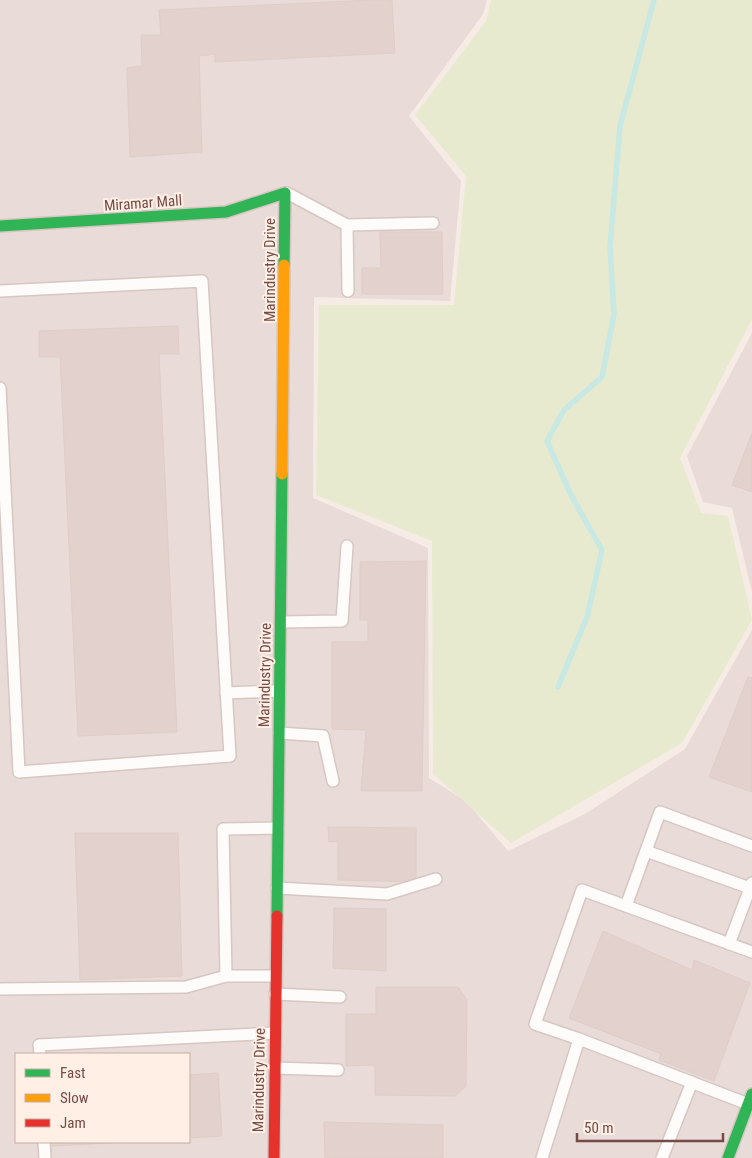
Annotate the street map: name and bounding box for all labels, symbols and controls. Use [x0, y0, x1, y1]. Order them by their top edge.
street label: Miramar Mall [103, 191, 183, 215]
street label: Marindustry Drive [261, 218, 279, 322]
street label: Marindustry Drive [255, 623, 275, 727]
street label: Marindustry Drive [249, 1028, 269, 1132]
legend [15, 1053, 190, 1143]
text: Fast [60, 1064, 85, 1082]
text: Slow [60, 1089, 89, 1107]
scale bar [577, 1110, 723, 1142]
text: Jam [60, 1114, 86, 1132]
text: 50 m [584, 1119, 614, 1137]

